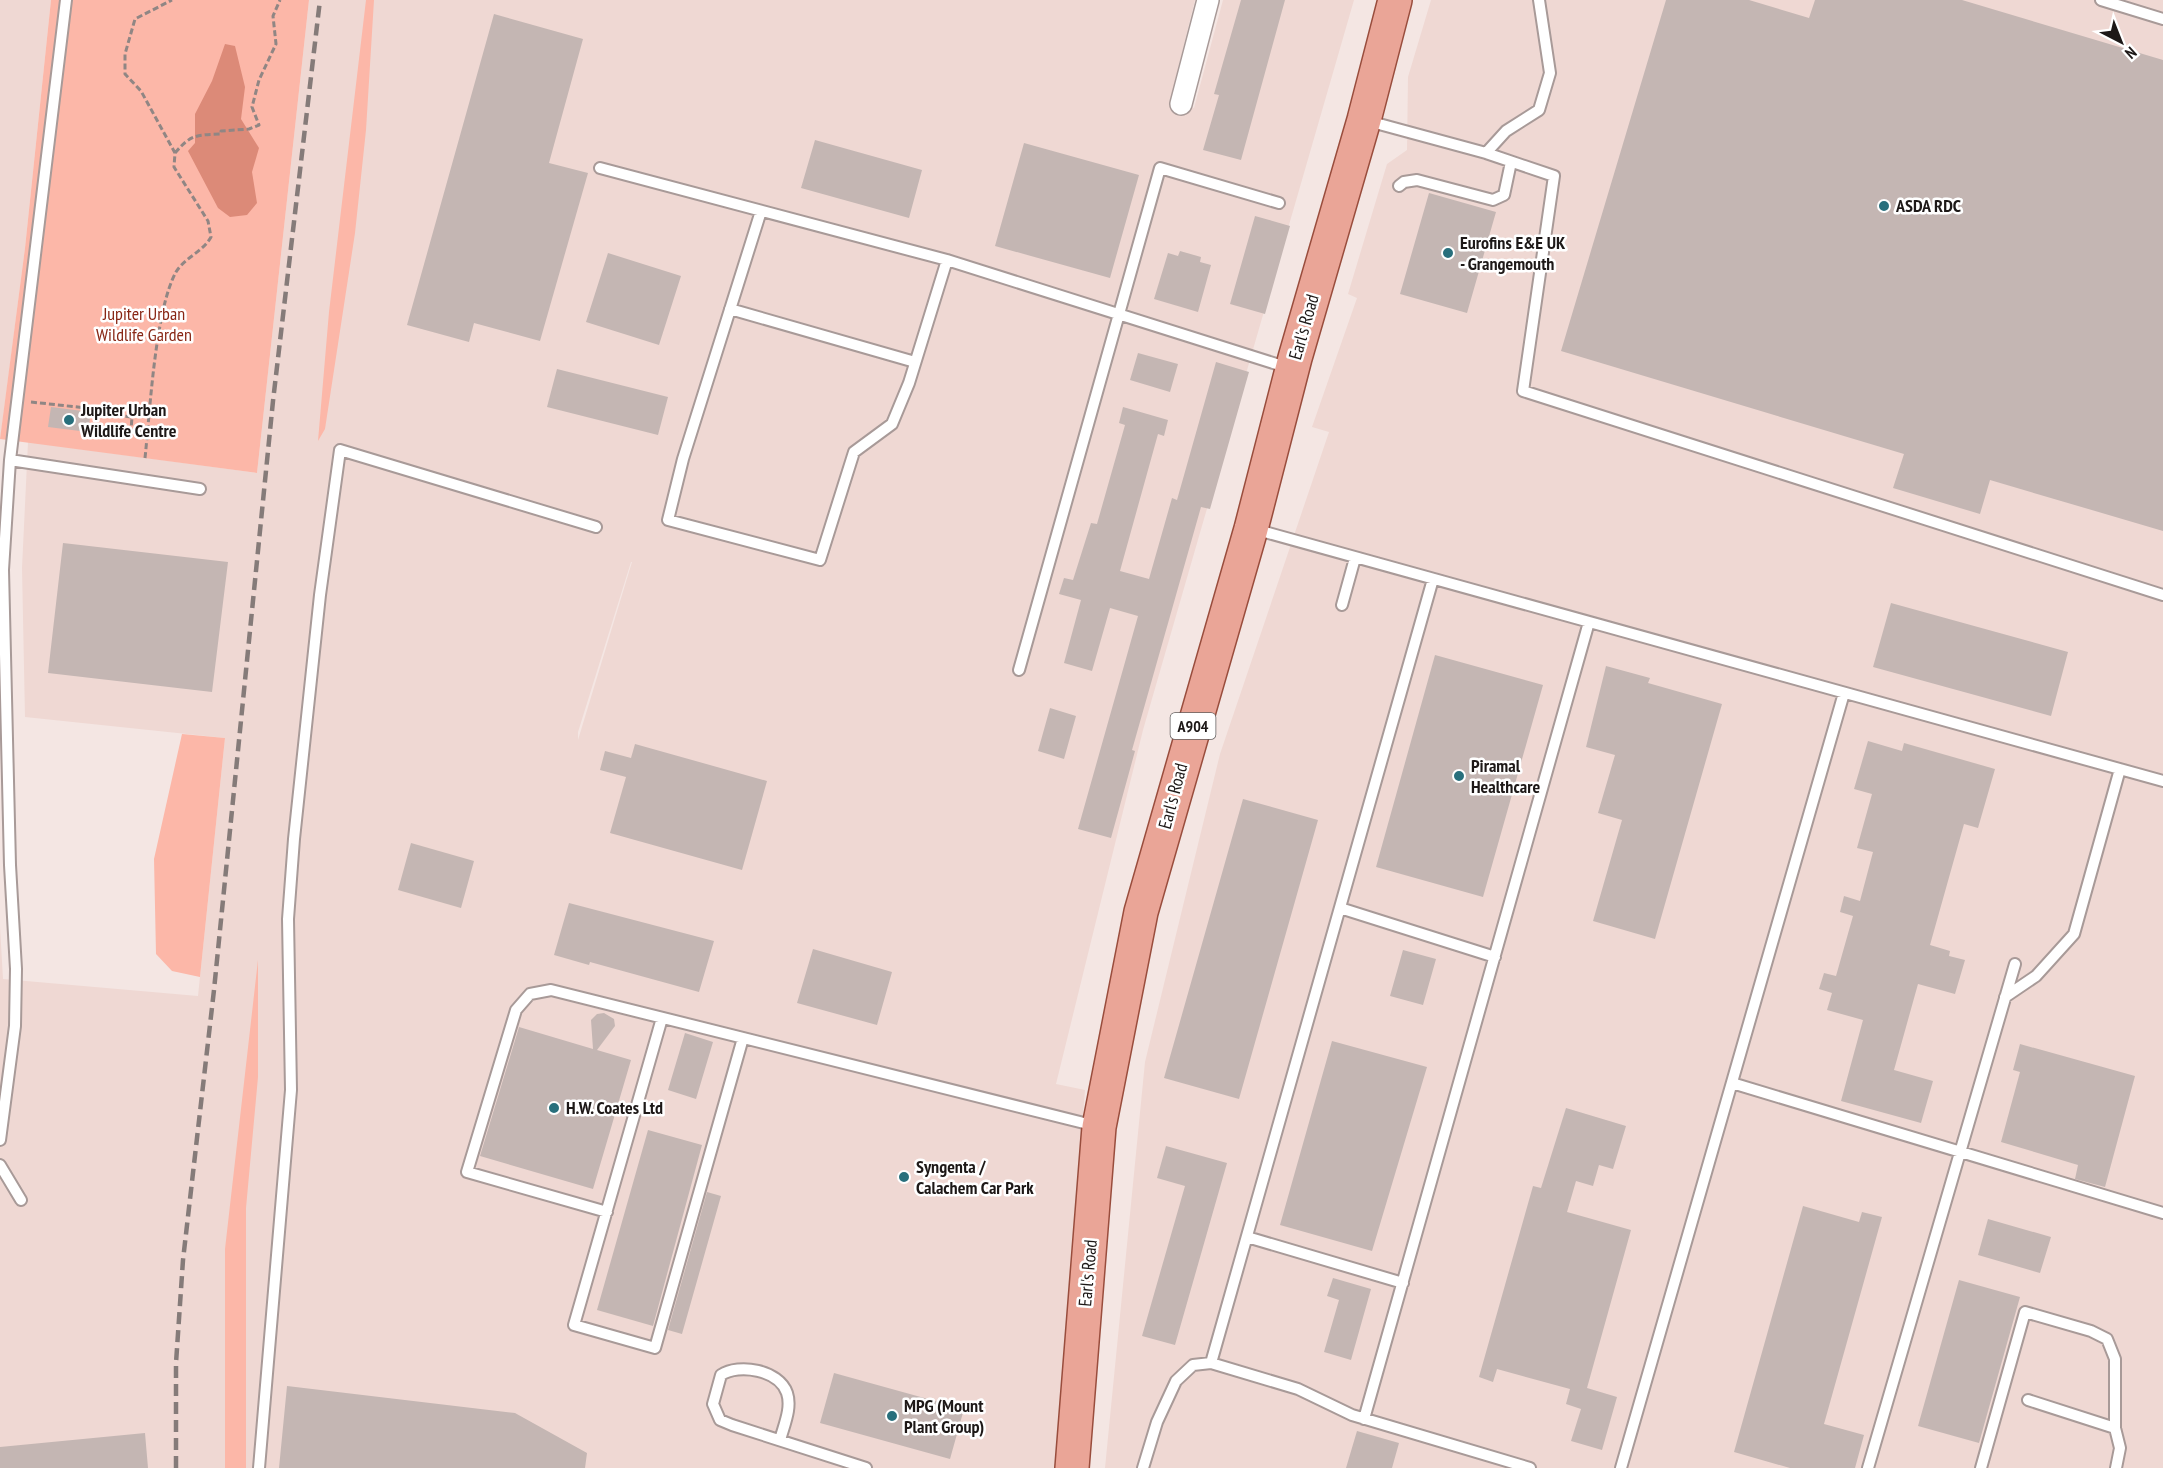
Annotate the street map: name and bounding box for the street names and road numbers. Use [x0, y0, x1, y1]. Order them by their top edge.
street label: Earl's Road [1283, 291, 1324, 362]
road number: A904 [1170, 713, 1216, 739]
street label: Earl's Road [1153, 761, 1192, 831]
street label: Earl's Road [1073, 1239, 1102, 1307]

